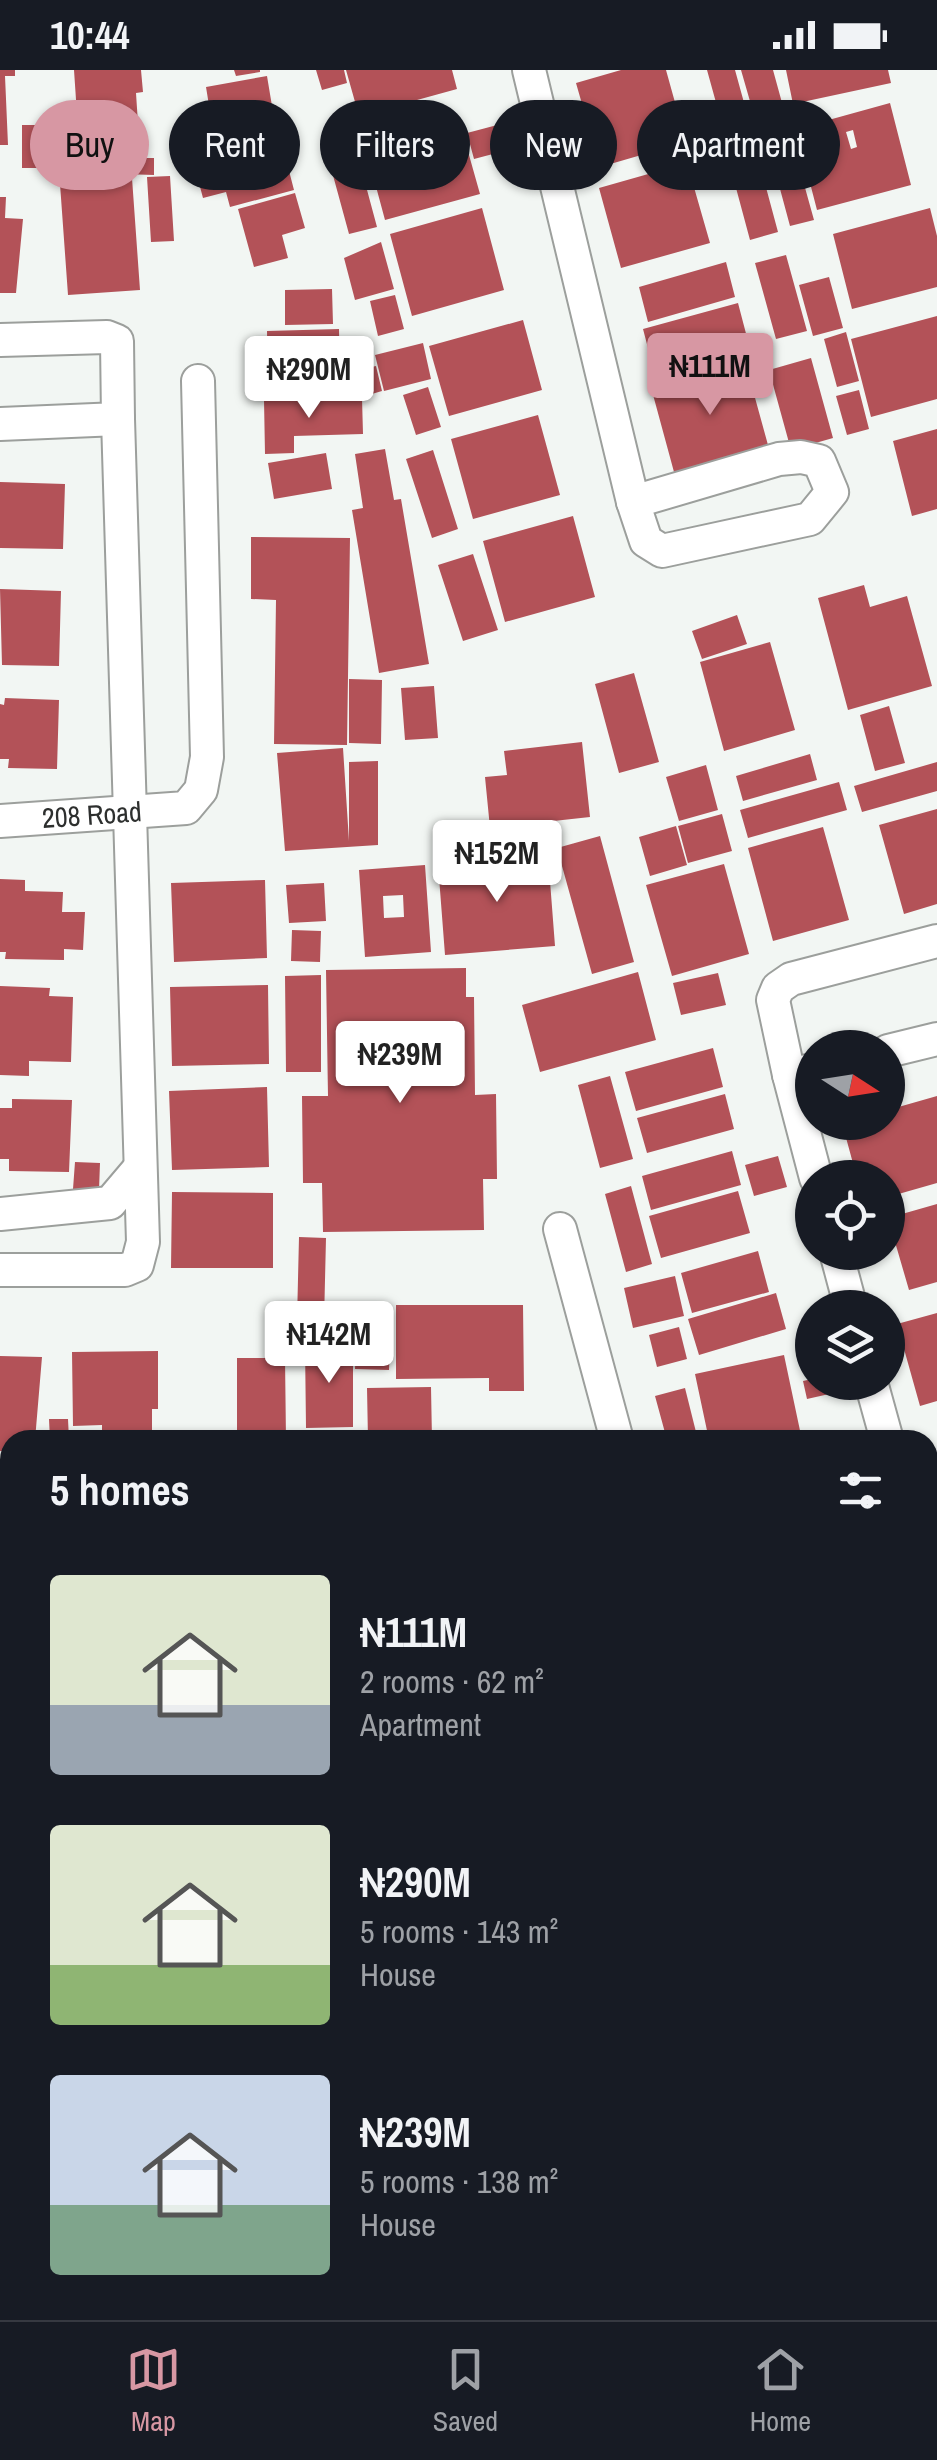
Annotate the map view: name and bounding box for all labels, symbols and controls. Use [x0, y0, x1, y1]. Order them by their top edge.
text: 10:44 [50, 10, 130, 61]
chip: Buy [30, 100, 149, 190]
chip: Rent [169, 100, 300, 190]
chip: Filters [320, 100, 470, 190]
chip: New [490, 100, 617, 190]
chip: Apartment [637, 100, 840, 190]
pin: ₦111M [640, 333, 780, 418]
pin: ₦290M [239, 336, 379, 421]
text: ₦111M [669, 344, 751, 387]
text: ₦290M [267, 347, 351, 390]
street label: 208 Road [41, 792, 143, 837]
pin: ₦152M [427, 820, 567, 905]
text: ₦152M [455, 831, 539, 874]
pin: ₦239M [330, 1021, 470, 1106]
north arrow [795, 1030, 905, 1140]
map controls [795, 1030, 905, 1400]
text: ₦239M [358, 1032, 442, 1075]
button: locate [795, 1160, 905, 1270]
button: layers [795, 1290, 905, 1400]
pin: ₦142M [259, 1301, 399, 1386]
text: ₦142M [287, 1312, 371, 1355]
text: 5 homes [50, 1462, 190, 1518]
icon: filters [833, 1463, 888, 1518]
text: ₦111M [360, 1604, 467, 1660]
icon: home [130, 1615, 250, 1735]
text: 2 rooms · 62 m² [360, 1660, 544, 1703]
text: Apartment [360, 1703, 481, 1746]
text: ₦290M [360, 1854, 471, 1910]
icon: home [130, 1865, 250, 1985]
text: 5 rooms · 143 m² [360, 1910, 558, 1953]
text: House [360, 1953, 436, 1996]
text: ₦239M [360, 2104, 471, 2160]
icon: home [130, 2115, 250, 2235]
text: 5 rooms · 138 m² [360, 2160, 558, 2203]
text: House [360, 2203, 436, 2246]
tab: Map [126, 2342, 181, 2440]
tab: Saved [433, 2342, 498, 2440]
tab: Home [750, 2342, 811, 2440]

